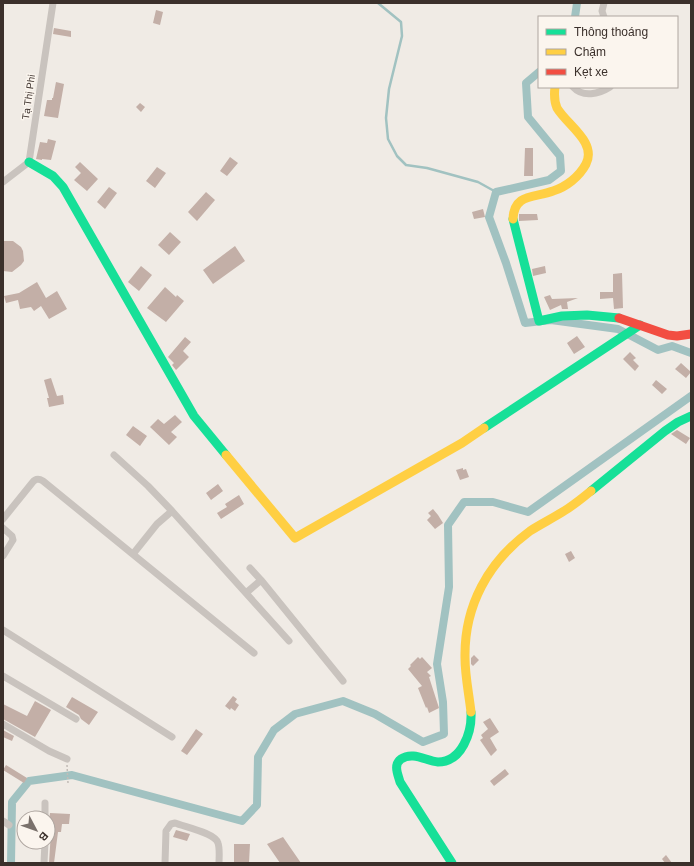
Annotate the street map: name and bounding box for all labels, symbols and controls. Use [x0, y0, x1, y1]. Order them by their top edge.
legend [538, 16, 678, 88]
text: Thông thoáng [574, 25, 648, 39]
text: Chậm [574, 45, 606, 59]
text: Kẹt xe [574, 65, 608, 79]
street label: Tạ Thị Phi [20, 74, 37, 120]
north arrow [16, 810, 56, 850]
text: B [36, 830, 51, 844]

